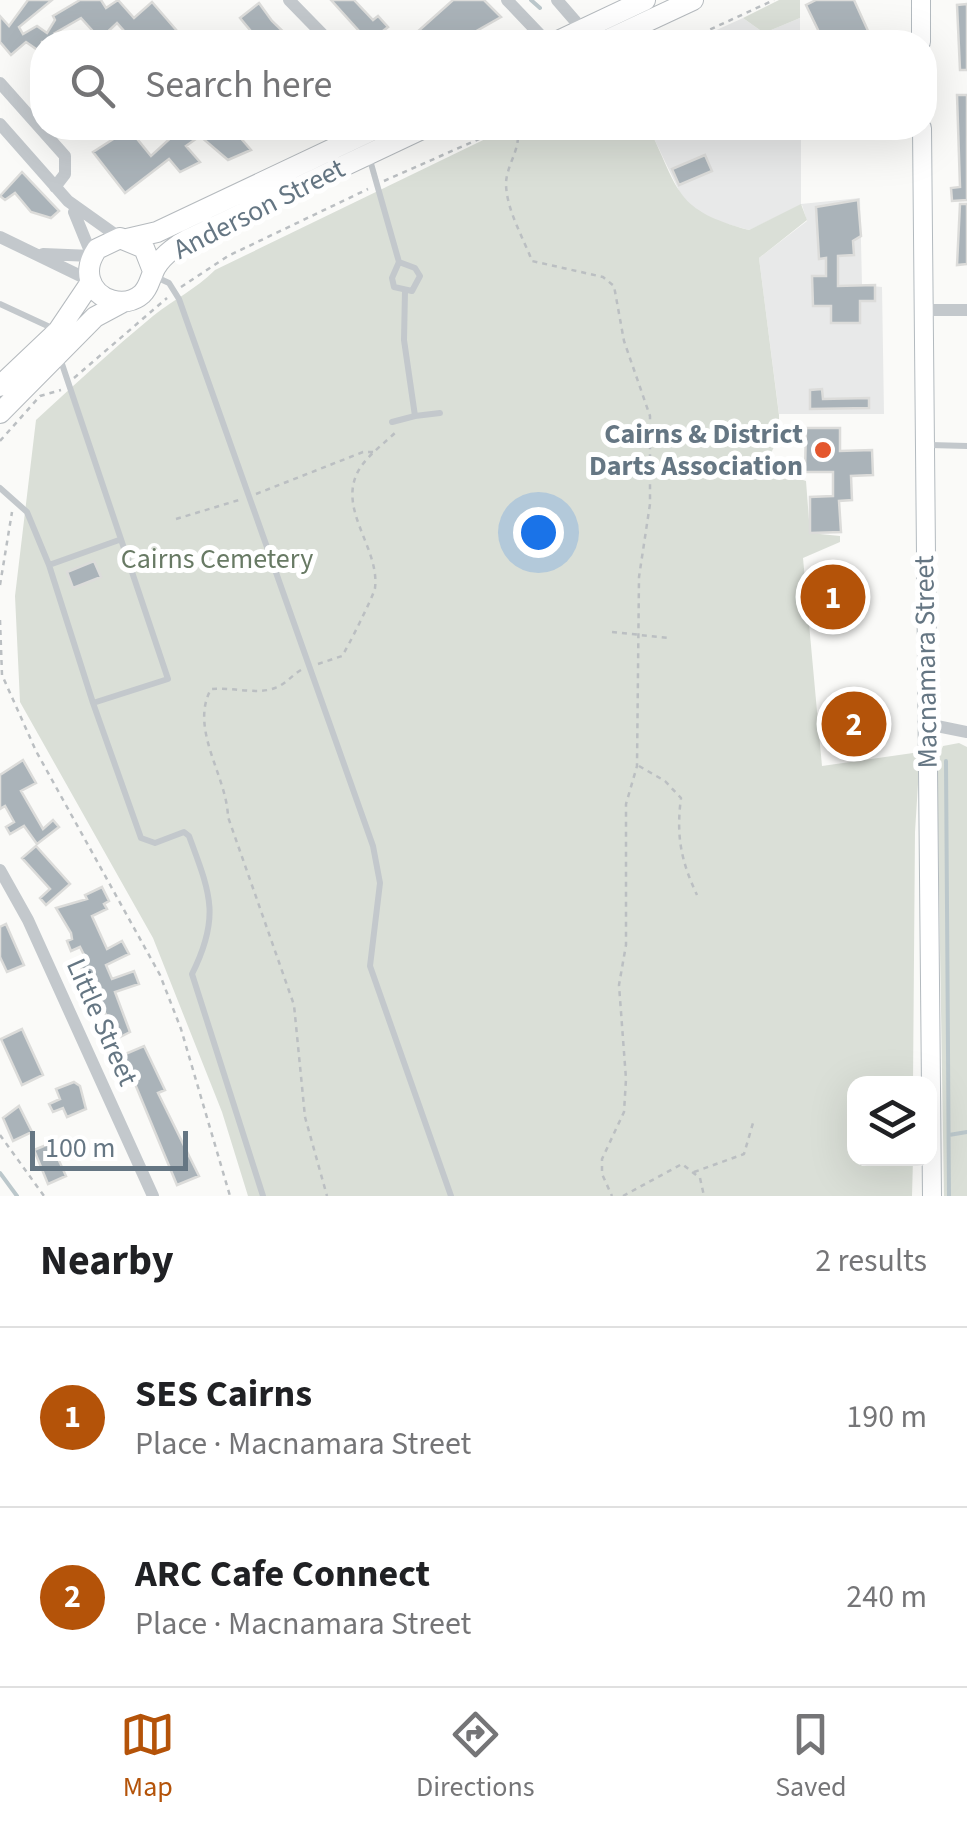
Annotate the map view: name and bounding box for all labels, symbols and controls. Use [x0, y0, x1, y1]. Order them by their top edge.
search box [30, 30, 937, 140]
icon: search [65, 58, 120, 113]
text: Search here [145, 58, 332, 112]
street label: Anderson Street [166, 148, 352, 269]
place label: Cairns & District Darts Association [589, 414, 803, 486]
marker: Cairns & District Darts Association [812, 439, 834, 461]
your location [513, 507, 564, 558]
park label: Cairns Cemetery [121, 539, 313, 579]
street label: Macnamara Street [904, 555, 948, 769]
pin: 1 [800, 560, 866, 634]
pin: 2 [822, 686, 886, 762]
street label: Little Street [56, 952, 148, 1093]
map controls [847, 1076, 937, 1166]
button: layers [847, 1076, 937, 1166]
scale bar [30, 1126, 188, 1170]
text: 100 m [45, 1128, 116, 1168]
text: Nearby [40, 1231, 174, 1291]
text: 2 results [815, 1238, 927, 1284]
text: SES Cairns [135, 1367, 312, 1421]
text: 1 [64, 1394, 81, 1440]
text: 190 m [846, 1394, 927, 1440]
text: Place · Macnamara Street [135, 1421, 471, 1467]
text: ARC Cafe Connect [135, 1547, 430, 1601]
text: 2 [64, 1574, 81, 1620]
text: 240 m [846, 1574, 927, 1620]
text: Place · Macnamara Street [135, 1601, 471, 1647]
tab: Map [120, 1707, 175, 1807]
tab: Directions [416, 1707, 535, 1807]
tab: Saved [775, 1707, 847, 1807]

